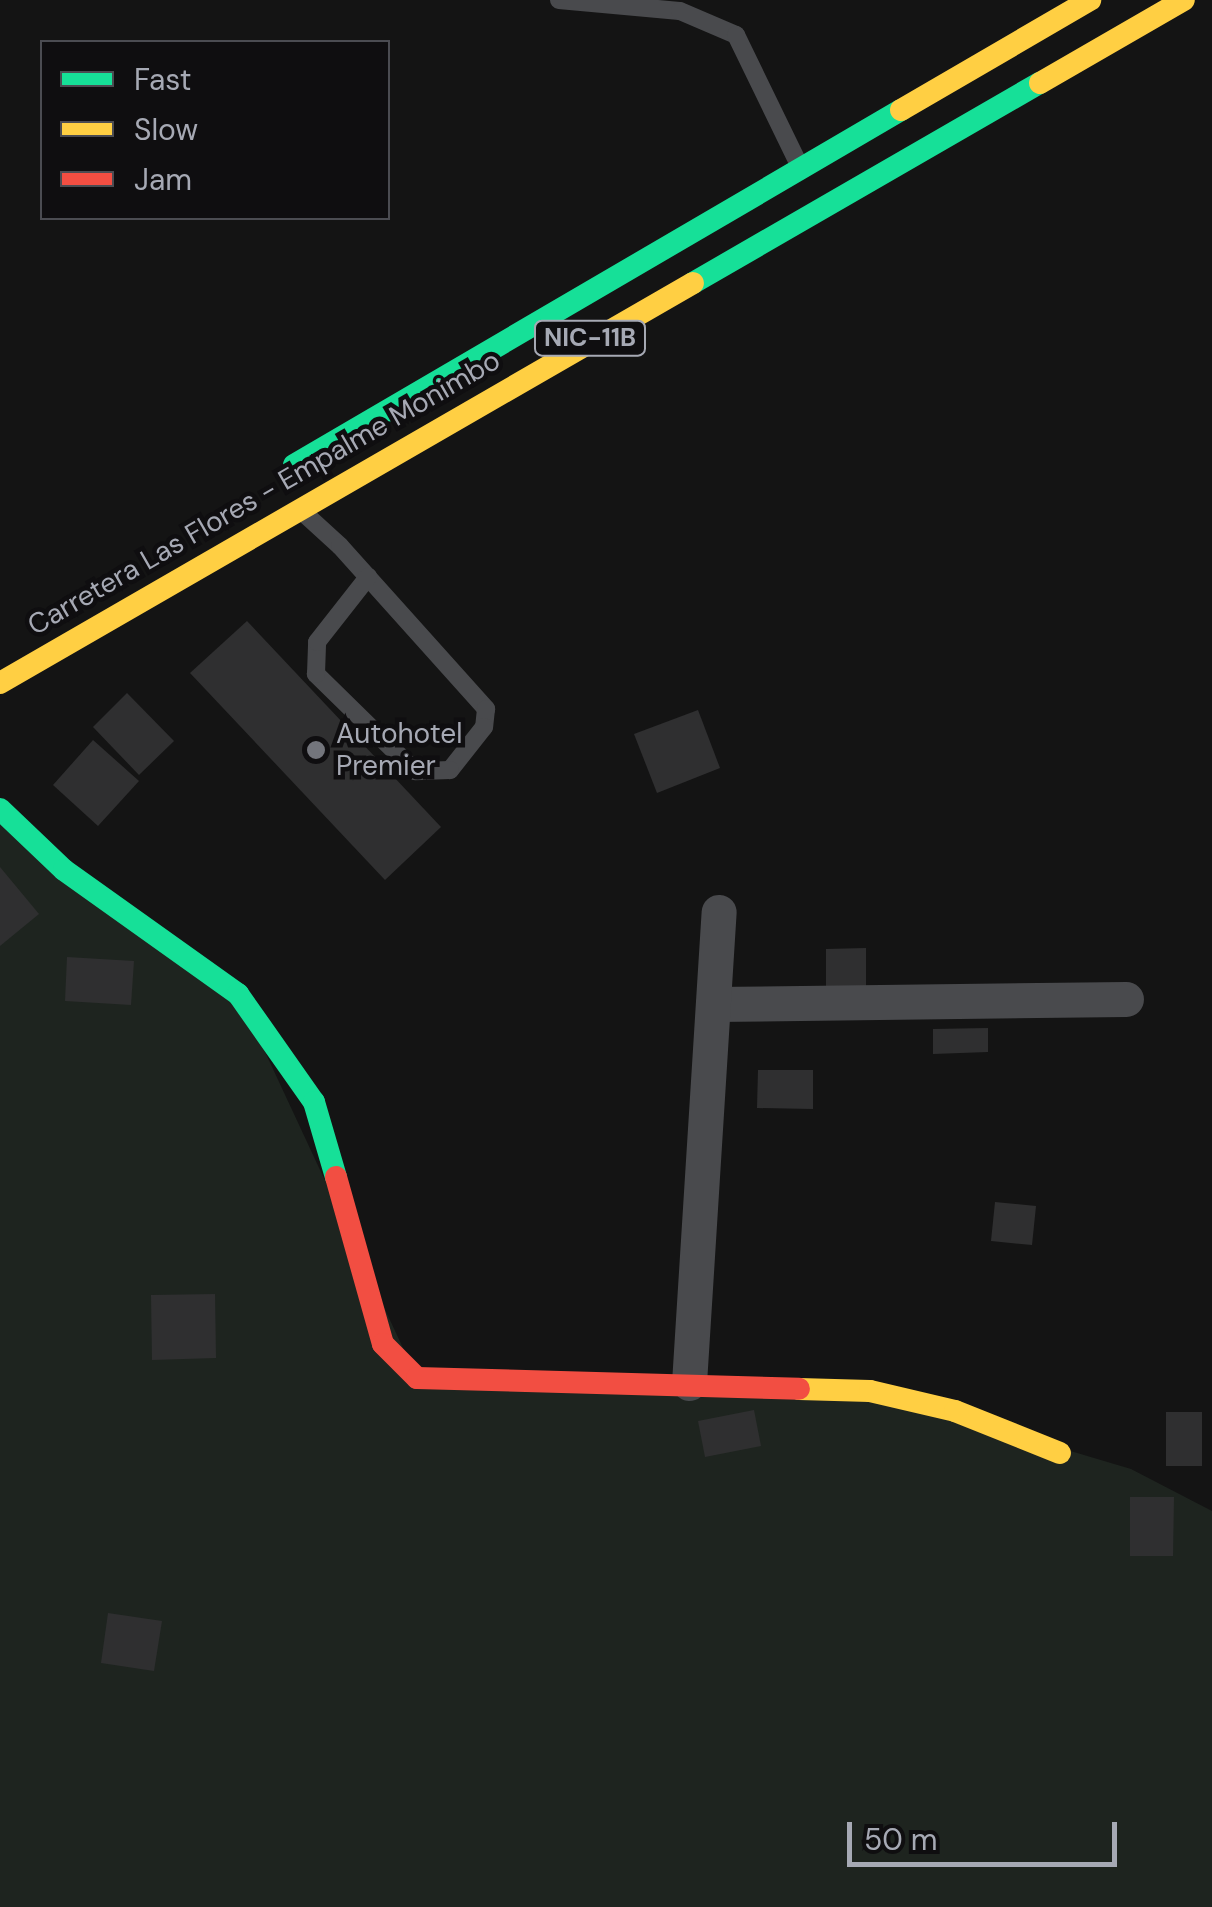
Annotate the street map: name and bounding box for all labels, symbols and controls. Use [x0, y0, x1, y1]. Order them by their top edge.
legend [40, 40, 390, 220]
text: Fast [134, 60, 192, 99]
text: Slow [134, 110, 198, 149]
text: Jam [134, 160, 192, 199]
road number: NIC-11B [532, 318, 648, 358]
street label: Carretera Las Flores - Empalme Monimbo [22, 344, 506, 642]
place label: Autohotel Premier [336, 717, 462, 783]
marker: Autohotel Premier [305, 739, 327, 761]
scale bar [852, 1802, 1122, 1864]
text: 50 m [864, 1820, 938, 1859]

